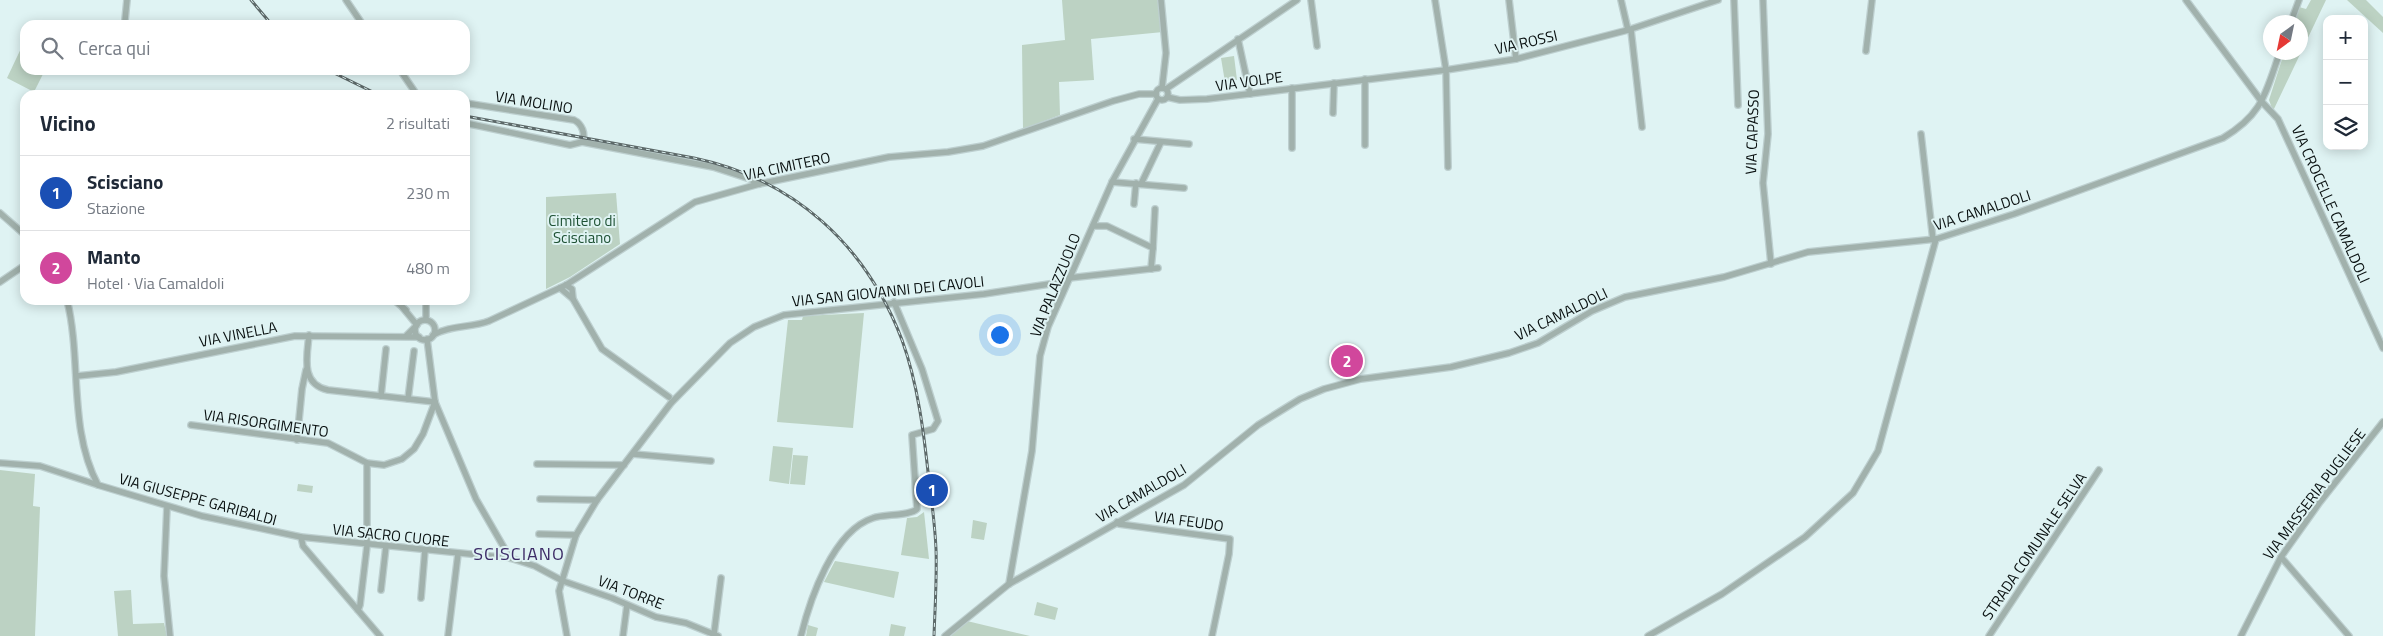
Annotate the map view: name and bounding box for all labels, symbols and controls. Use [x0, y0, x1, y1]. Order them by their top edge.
north arrow [2263, 15, 2308, 60]
map controls [2323, 15, 2368, 150]
button: + [2323, 15, 2368, 60]
search box [20, 20, 470, 75]
street label: VIA ROSSI [1492, 24, 1560, 60]
text: Cerca qui [78, 33, 150, 62]
icon: search [38, 34, 66, 62]
button: − [2323, 60, 2368, 105]
street label: VIA VOLPE [1214, 65, 1284, 97]
street label: VIA MOLINO [494, 85, 574, 119]
street label: VIA CAPASSO [1739, 89, 1765, 175]
button: layers [2323, 105, 2368, 150]
text: Vicino [40, 107, 96, 139]
text: 2 risultati [386, 111, 450, 135]
street label: VIA CROCELLE CAMALDOLI [2286, 121, 2376, 287]
street label: VIA CIMITERO [742, 146, 833, 186]
text: Scisciano [87, 167, 163, 196]
text: 1 [52, 181, 60, 205]
text: 230 m [406, 181, 450, 205]
street label: VIA CAMALDOLI [1930, 183, 2034, 237]
text: Stazione [87, 196, 145, 220]
park label: Cimitero di Scisciano [548, 209, 616, 249]
street label: VIA PALAZZUOLO [1024, 229, 1086, 341]
text: Manto [87, 242, 141, 271]
text: 2 [52, 256, 60, 280]
text: 480 m [406, 256, 450, 280]
street label: VIA SAN GIOVANNI DEI CAVOLI [791, 269, 985, 313]
text: Hotel · Via Camaldoli [87, 271, 224, 295]
street label: VIA CAMALDOLI [1511, 282, 1611, 346]
street label: VIA VINELLA [197, 315, 279, 353]
your location [987, 322, 1013, 348]
pin: 2 [1331, 342, 1363, 380]
street label: VIA RISORGIMENTO [202, 403, 330, 443]
street label: VIA MASSERIA PUGLIESE [2257, 424, 2371, 564]
street label: VIA CAMALDOLI [1092, 458, 1190, 528]
street label: VIA GIUSEPPE GARIBALDI [116, 467, 280, 531]
street label: STRADA COMUNALE SELVA [1976, 467, 2092, 624]
pin: 1 [916, 471, 948, 509]
street label: VIA FEUDO [1153, 505, 1225, 537]
street label: VIA SACRO CUORE [331, 517, 451, 553]
district label: SCISCIANO [473, 540, 565, 567]
street label: VIA TORRE [595, 569, 667, 615]

